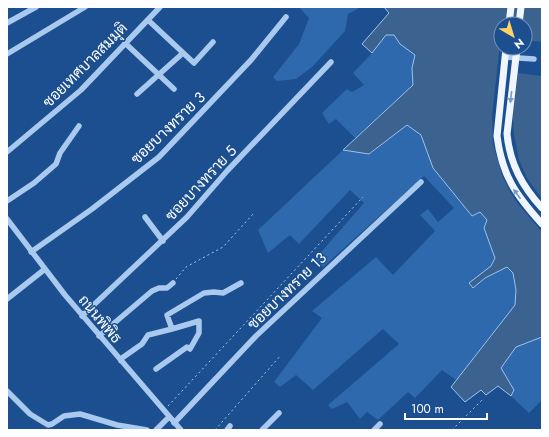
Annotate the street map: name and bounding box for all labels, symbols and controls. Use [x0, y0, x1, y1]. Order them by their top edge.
north arrow [493, 16, 533, 56]
street label: ซอยเทศบาลสมมุติ [38, 18, 132, 112]
text: N [511, 35, 528, 53]
street label: ซอยบางทราย 3 [126, 87, 210, 169]
one-way arrow [508, 91, 515, 103]
street label: ซอยบางทราย 5 [160, 140, 242, 226]
one-way arrow [513, 189, 521, 200]
street label: ซอยบางทราย 13 [242, 247, 332, 335]
street label: ถนนพิพิธ [73, 290, 127, 348]
scale bar [405, 395, 487, 421]
text: 100 m [411, 400, 444, 418]

